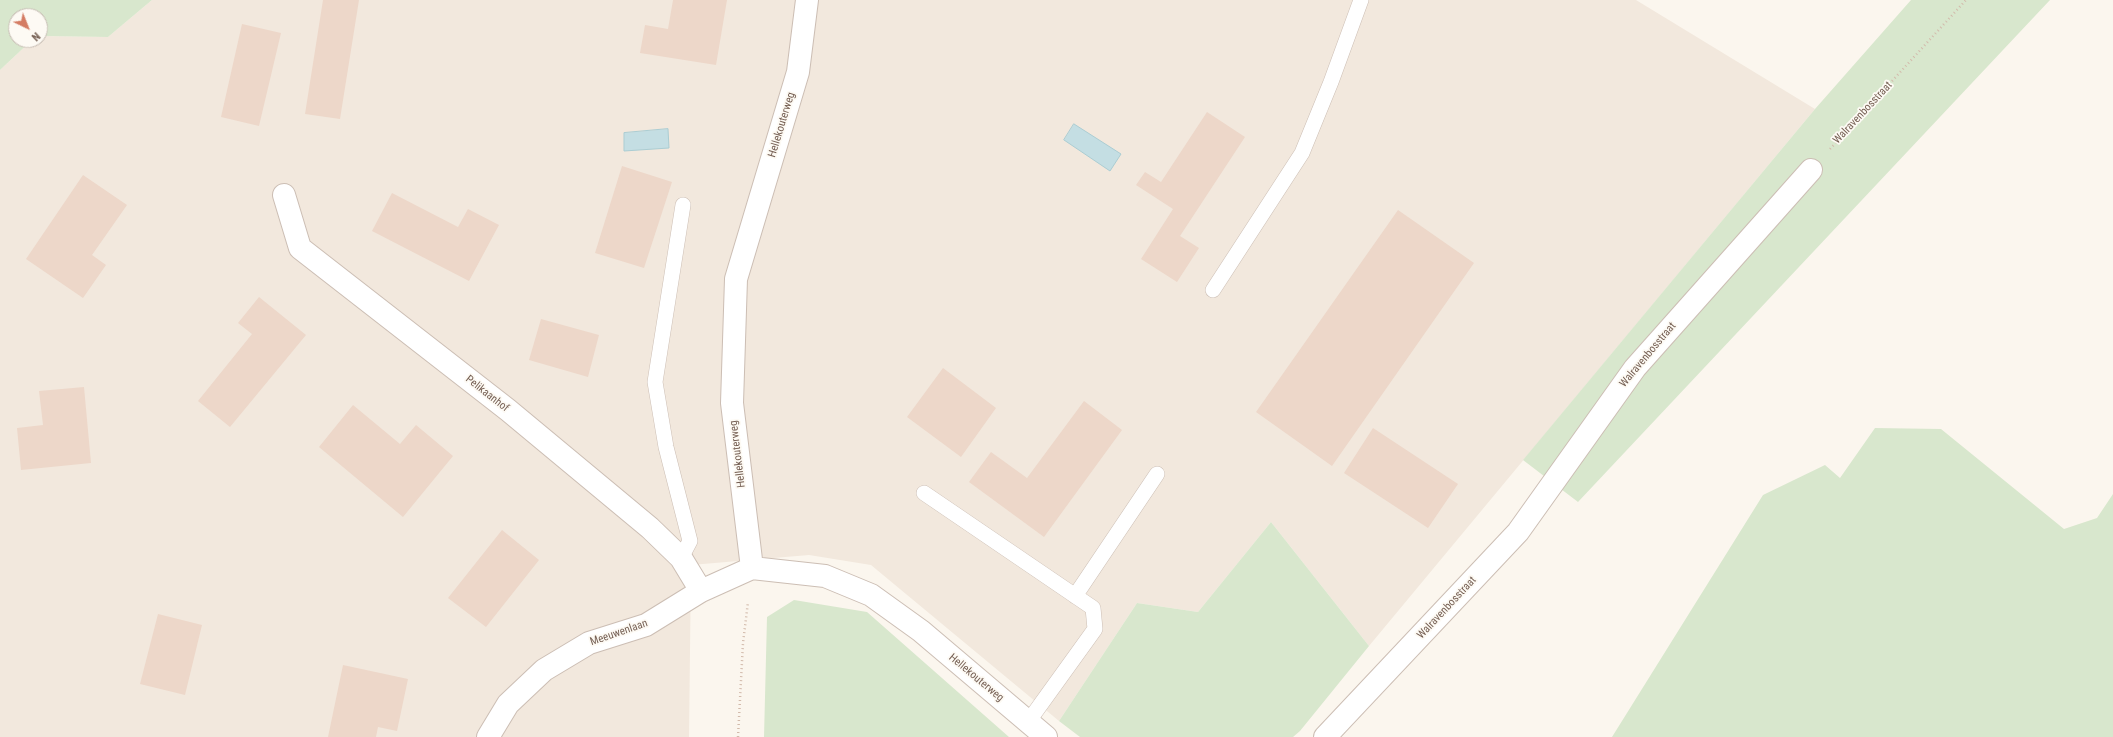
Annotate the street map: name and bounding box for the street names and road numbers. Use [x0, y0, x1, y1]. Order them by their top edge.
street label: Walravenbosstraat [1831, 79, 1895, 147]
street label: Hellekouterweg [766, 91, 798, 159]
street label: Walravenbosstraat [1617, 320, 1679, 390]
street label: Pelikaanhof [463, 373, 511, 415]
street label: Hellekouterweg [727, 420, 749, 488]
street label: Walravenbosstraat [1415, 574, 1479, 642]
street label: Meeuwenlaan [589, 617, 649, 649]
street label: Hellekouterweg [946, 651, 1006, 705]

